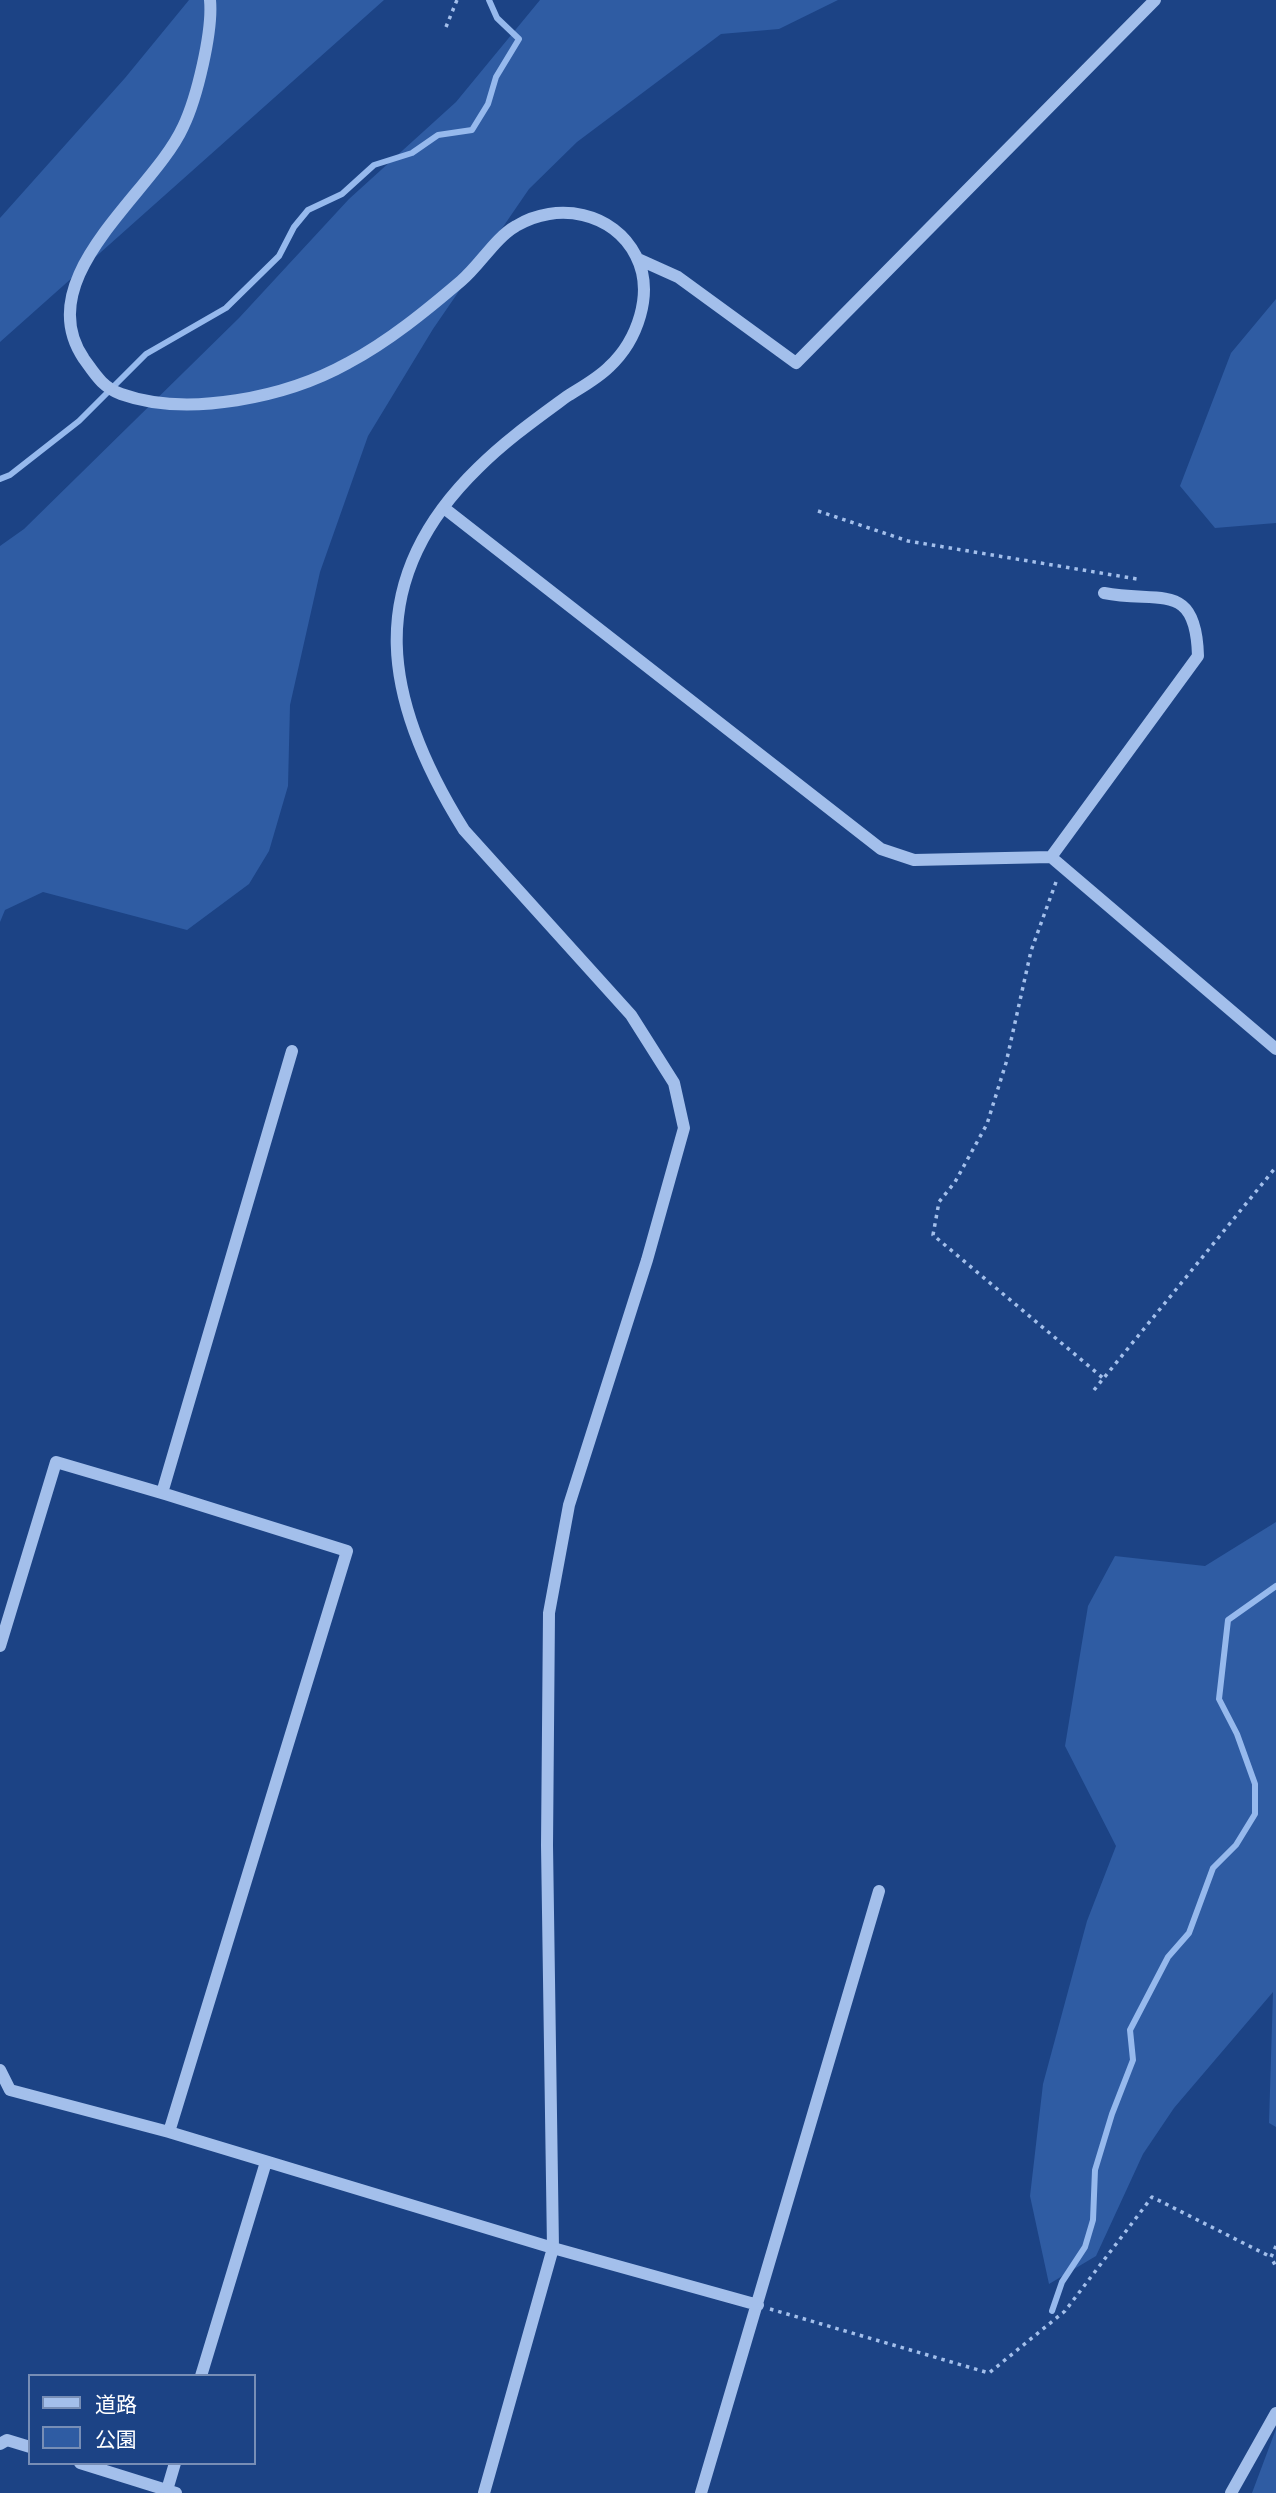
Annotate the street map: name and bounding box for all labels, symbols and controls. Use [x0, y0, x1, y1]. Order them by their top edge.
legend [28, 2374, 256, 2465]
text: 道路 [95, 2393, 137, 2418]
text: 公園 [95, 2428, 137, 2453]

